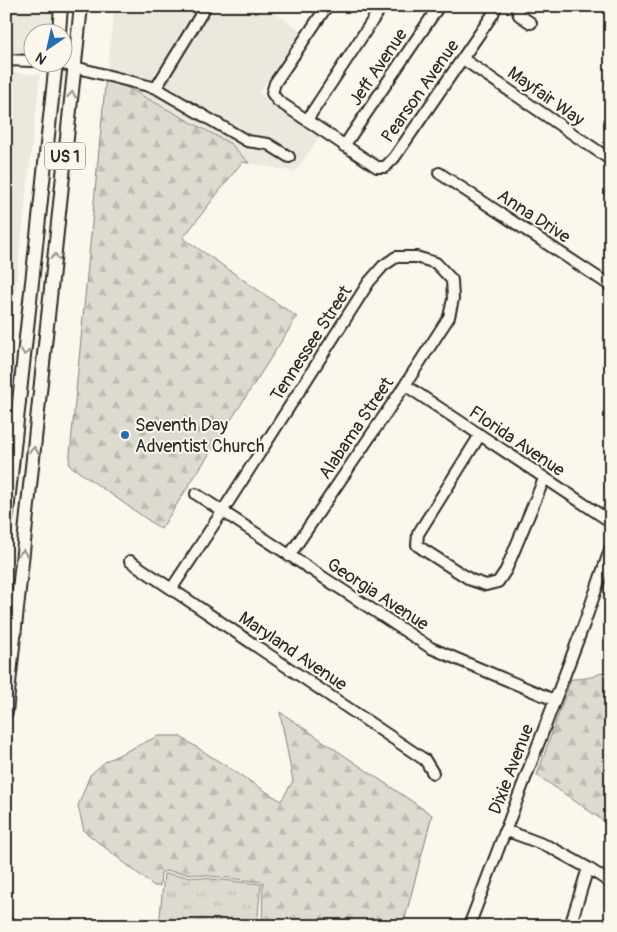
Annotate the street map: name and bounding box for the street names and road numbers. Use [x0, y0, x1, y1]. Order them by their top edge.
street label: Jeff Avenue [344, 24, 413, 110]
street label: Pearson Avenue [376, 35, 464, 147]
street label: Mayfair Way [503, 61, 589, 132]
road number: US 1 [45, 142, 85, 170]
street label: Anna Drive [493, 184, 575, 249]
street label: Tennessee Street [265, 281, 358, 405]
street label: Alabama Street [314, 372, 400, 484]
street label: Florida Avenue [464, 401, 569, 482]
street label: Georgia Avenue [323, 553, 433, 636]
street label: Maryland Avenue [234, 607, 351, 696]
street label: Dixie Avenue [484, 721, 539, 818]

